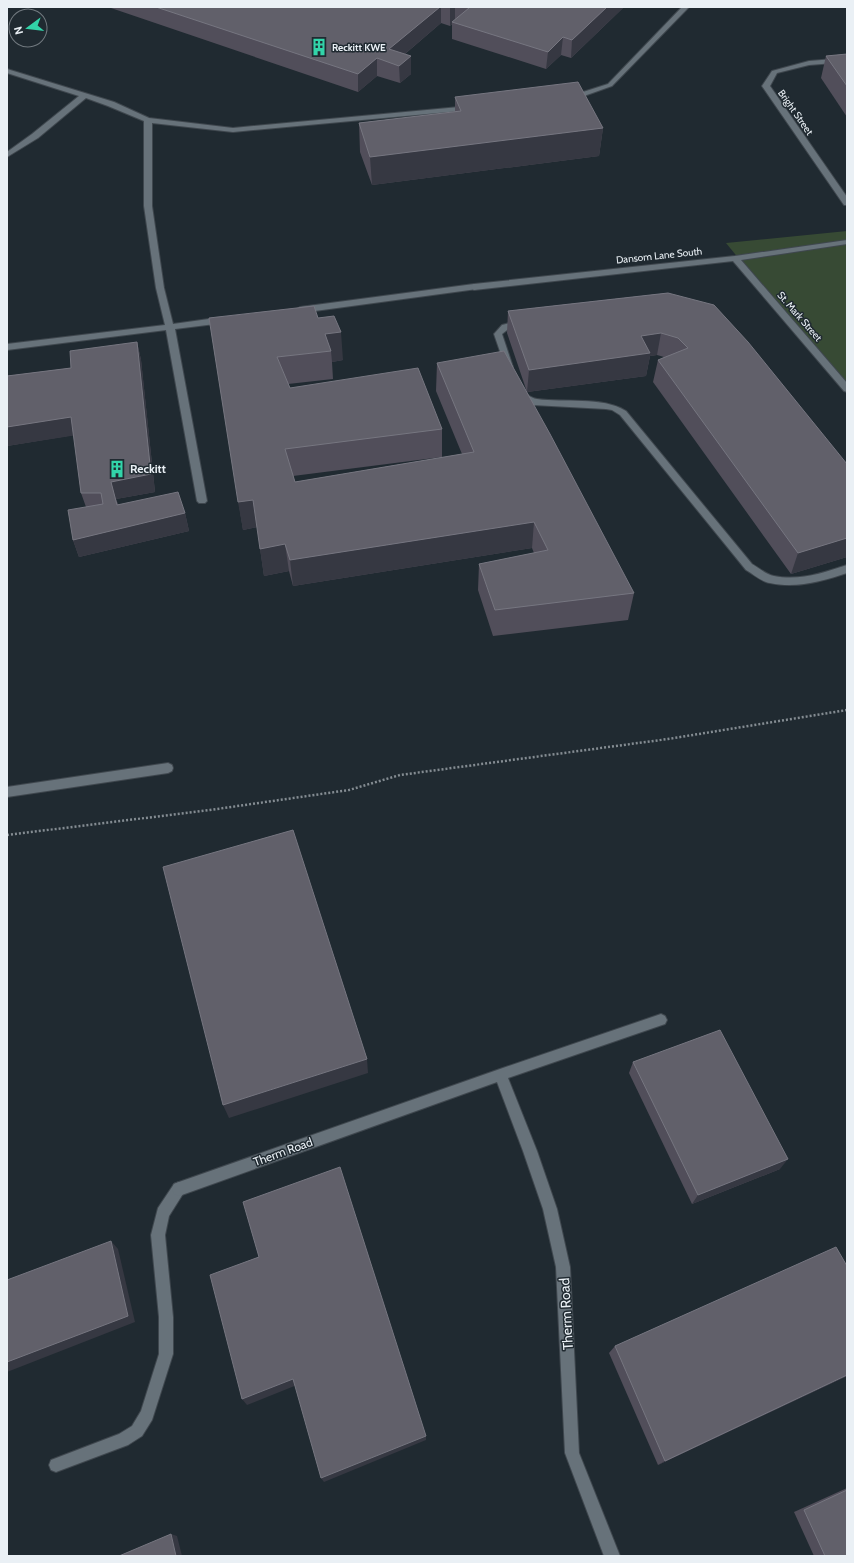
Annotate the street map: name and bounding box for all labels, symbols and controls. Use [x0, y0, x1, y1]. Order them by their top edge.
north arrow [8, 8, 48, 48]
text: N [11, 25, 26, 36]
building icon: Reckitt KWE [309, 37, 329, 57]
place label: Reckitt KWE [332, 41, 386, 54]
street label: Bright Street [775, 87, 816, 138]
street label: Dansom Lane South [615, 245, 703, 266]
street label: St. Mark Street [774, 289, 825, 344]
building icon: Reckitt [107, 459, 127, 479]
place label: Reckitt [130, 461, 166, 476]
street label: Therm Road [251, 1134, 315, 1169]
street label: Therm Road [555, 1277, 577, 1351]

